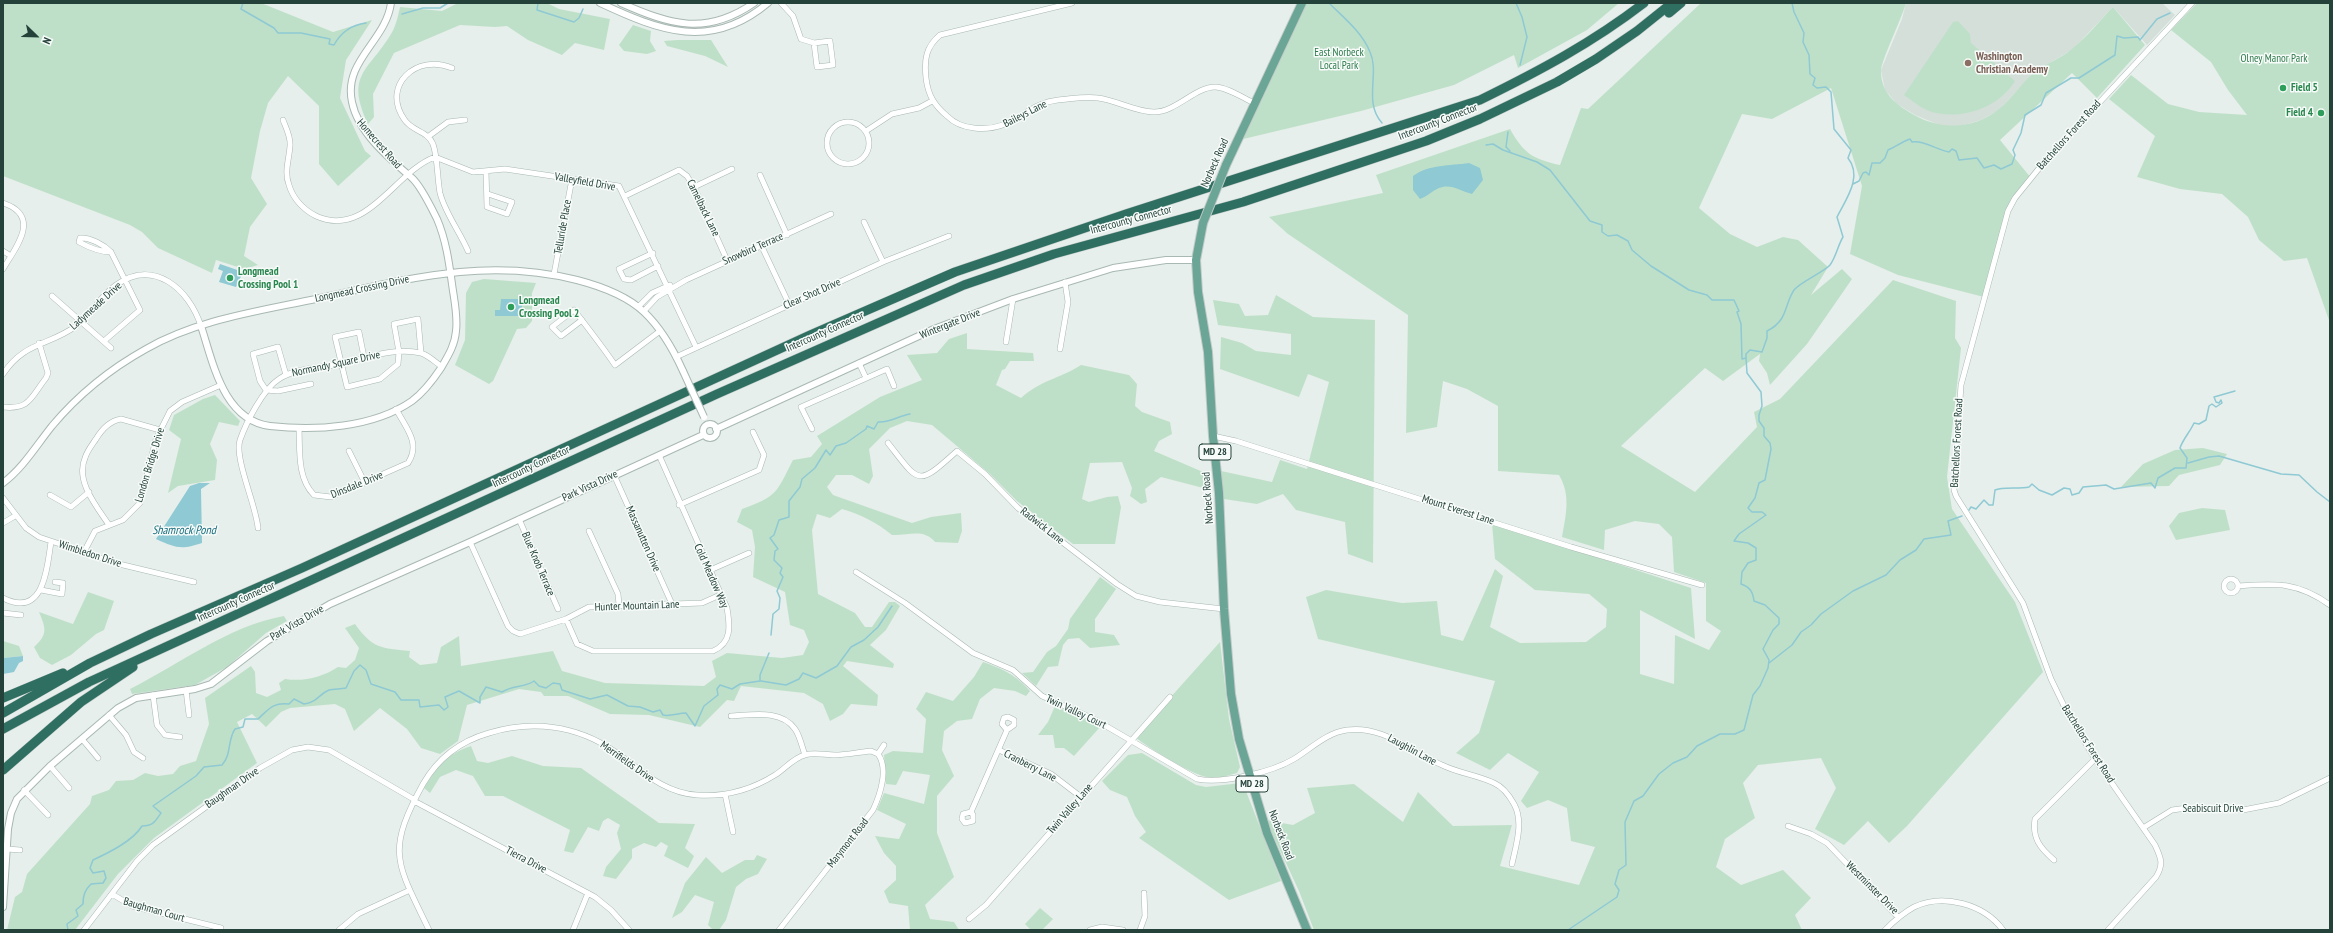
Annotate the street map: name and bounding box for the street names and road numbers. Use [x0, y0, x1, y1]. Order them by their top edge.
street label: Baileys Lane [1001, 97, 1049, 131]
street label: Batchellors Forest Road [2034, 97, 2104, 173]
street label: Intercounty Connector [1397, 101, 1479, 143]
street label: Homecrest Road [354, 116, 404, 172]
street label: Norbeck Road [1198, 136, 1232, 190]
street label: Valleyfield Drive [553, 170, 617, 194]
street label: Camelback Lane [684, 177, 722, 239]
street label: Telluride Place [552, 199, 574, 255]
street label: Intercounty Connector [1089, 203, 1173, 237]
street label: Snowbird Terrace [721, 230, 785, 268]
street label: Longmead Crossing Drive [314, 273, 410, 305]
street label: Clear Shot Drive [781, 275, 843, 313]
street label: Ladymeade Drive [67, 279, 125, 333]
street label: Wintergate Drive [918, 306, 982, 342]
street label: Intercounty Connector [784, 309, 866, 355]
street label: Normandy Square Drive [291, 348, 381, 380]
street label: Batchellors Forest Road [1948, 398, 1966, 488]
street label: London Bridge Drive [132, 426, 168, 504]
street label: Intercounty Connector [490, 443, 572, 491]
road number: MD 28 [1199, 444, 1231, 460]
street label: Park Vista Drive [560, 467, 620, 505]
street label: Dinsdale Drive [329, 469, 385, 501]
street label: Norbeck Road [1200, 472, 1216, 524]
street label: Mount Everest Lane [1420, 492, 1496, 528]
street label: Massanutten Drive [623, 504, 663, 574]
street label: Radwick Lane [1017, 505, 1067, 547]
street label: Blue Knob Terrace [519, 530, 557, 598]
street label: Wimbledon Drive [57, 538, 123, 570]
street label: Cold Meadow Way [691, 542, 731, 610]
street label: Intercounty Connector [195, 579, 277, 625]
street label: Hunter Mountain Lane [594, 598, 680, 614]
street label: Park Vista Drive [268, 602, 326, 644]
street label: Twin Valley Court [1044, 692, 1108, 732]
street label: Batchellors Forest Road [2059, 703, 2117, 785]
street label: Laughlin Lane [1385, 732, 1439, 768]
street label: Merrifields Drive [598, 739, 656, 785]
street label: Cranberry Lane [1002, 747, 1058, 785]
street label: Baughman Drive [203, 765, 261, 811]
road number: MD 28 [1236, 776, 1268, 792]
street label: Twin Valley Lane [1044, 781, 1096, 837]
street label: Seabiscuit Drive [2183, 802, 2243, 816]
street label: Norbeck Road [1265, 808, 1297, 862]
street label: Marymont Road [825, 816, 871, 870]
street label: Tierra Drive [503, 844, 549, 876]
street label: Westminster Drive [1843, 859, 1901, 917]
street label: Baughman Court [122, 895, 186, 925]

